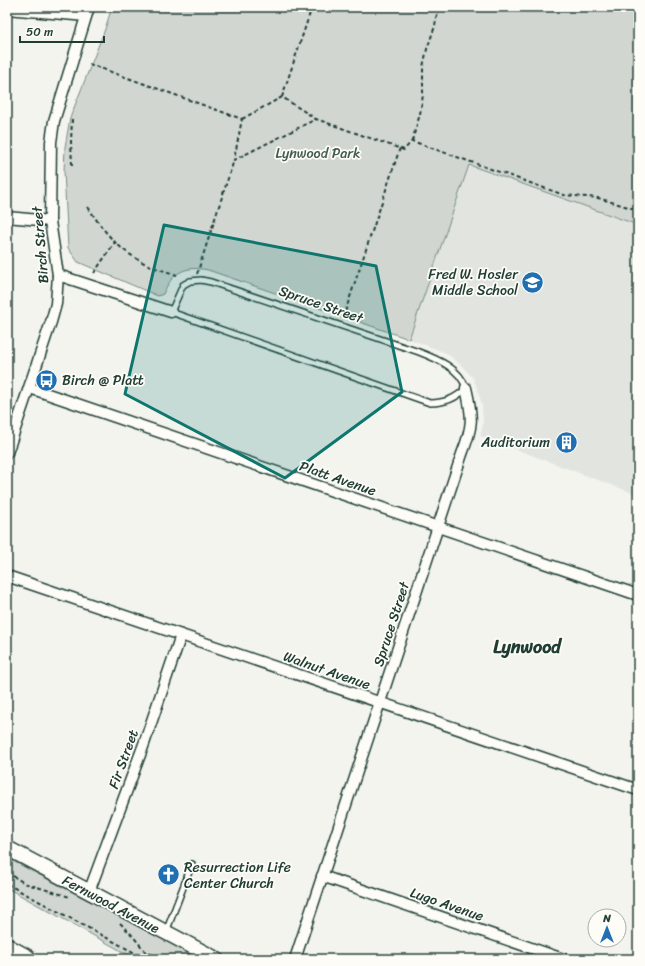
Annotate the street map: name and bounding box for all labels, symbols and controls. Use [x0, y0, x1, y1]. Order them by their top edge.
scale bar [20, 18, 104, 44]
text: 50 m [26, 21, 53, 43]
park label: Lynwood Park [276, 141, 360, 166]
street label: Birch Street [25, 204, 56, 284]
place label: Fred W. Hosler Middle School [428, 262, 519, 303]
school or university icon: Fred W. Hosler Middle School [520, 269, 546, 295]
street label: Spruce Street [275, 278, 368, 331]
bus stop icon: Birch @ Platt [33, 367, 59, 393]
place label: Birch @ Platt [62, 368, 144, 393]
building icon: Auditorium [553, 429, 579, 455]
place label: Auditorium [480, 430, 550, 455]
street label: Platt Avenue [296, 454, 380, 503]
street label: Spruce Street [366, 577, 417, 670]
district label: Lynwood [493, 631, 562, 663]
street label: Walnut Avenue [280, 644, 374, 697]
street label: Fir Street [101, 726, 146, 792]
place label: Resurrection Life Center Church [184, 855, 291, 896]
church icon: Resurrection Life Center Church [155, 862, 181, 888]
street label: Fernwood Avenue [57, 868, 164, 941]
street label: Lugo Avenue [407, 880, 487, 929]
north arrow [587, 908, 627, 948]
text: N [602, 909, 611, 928]

